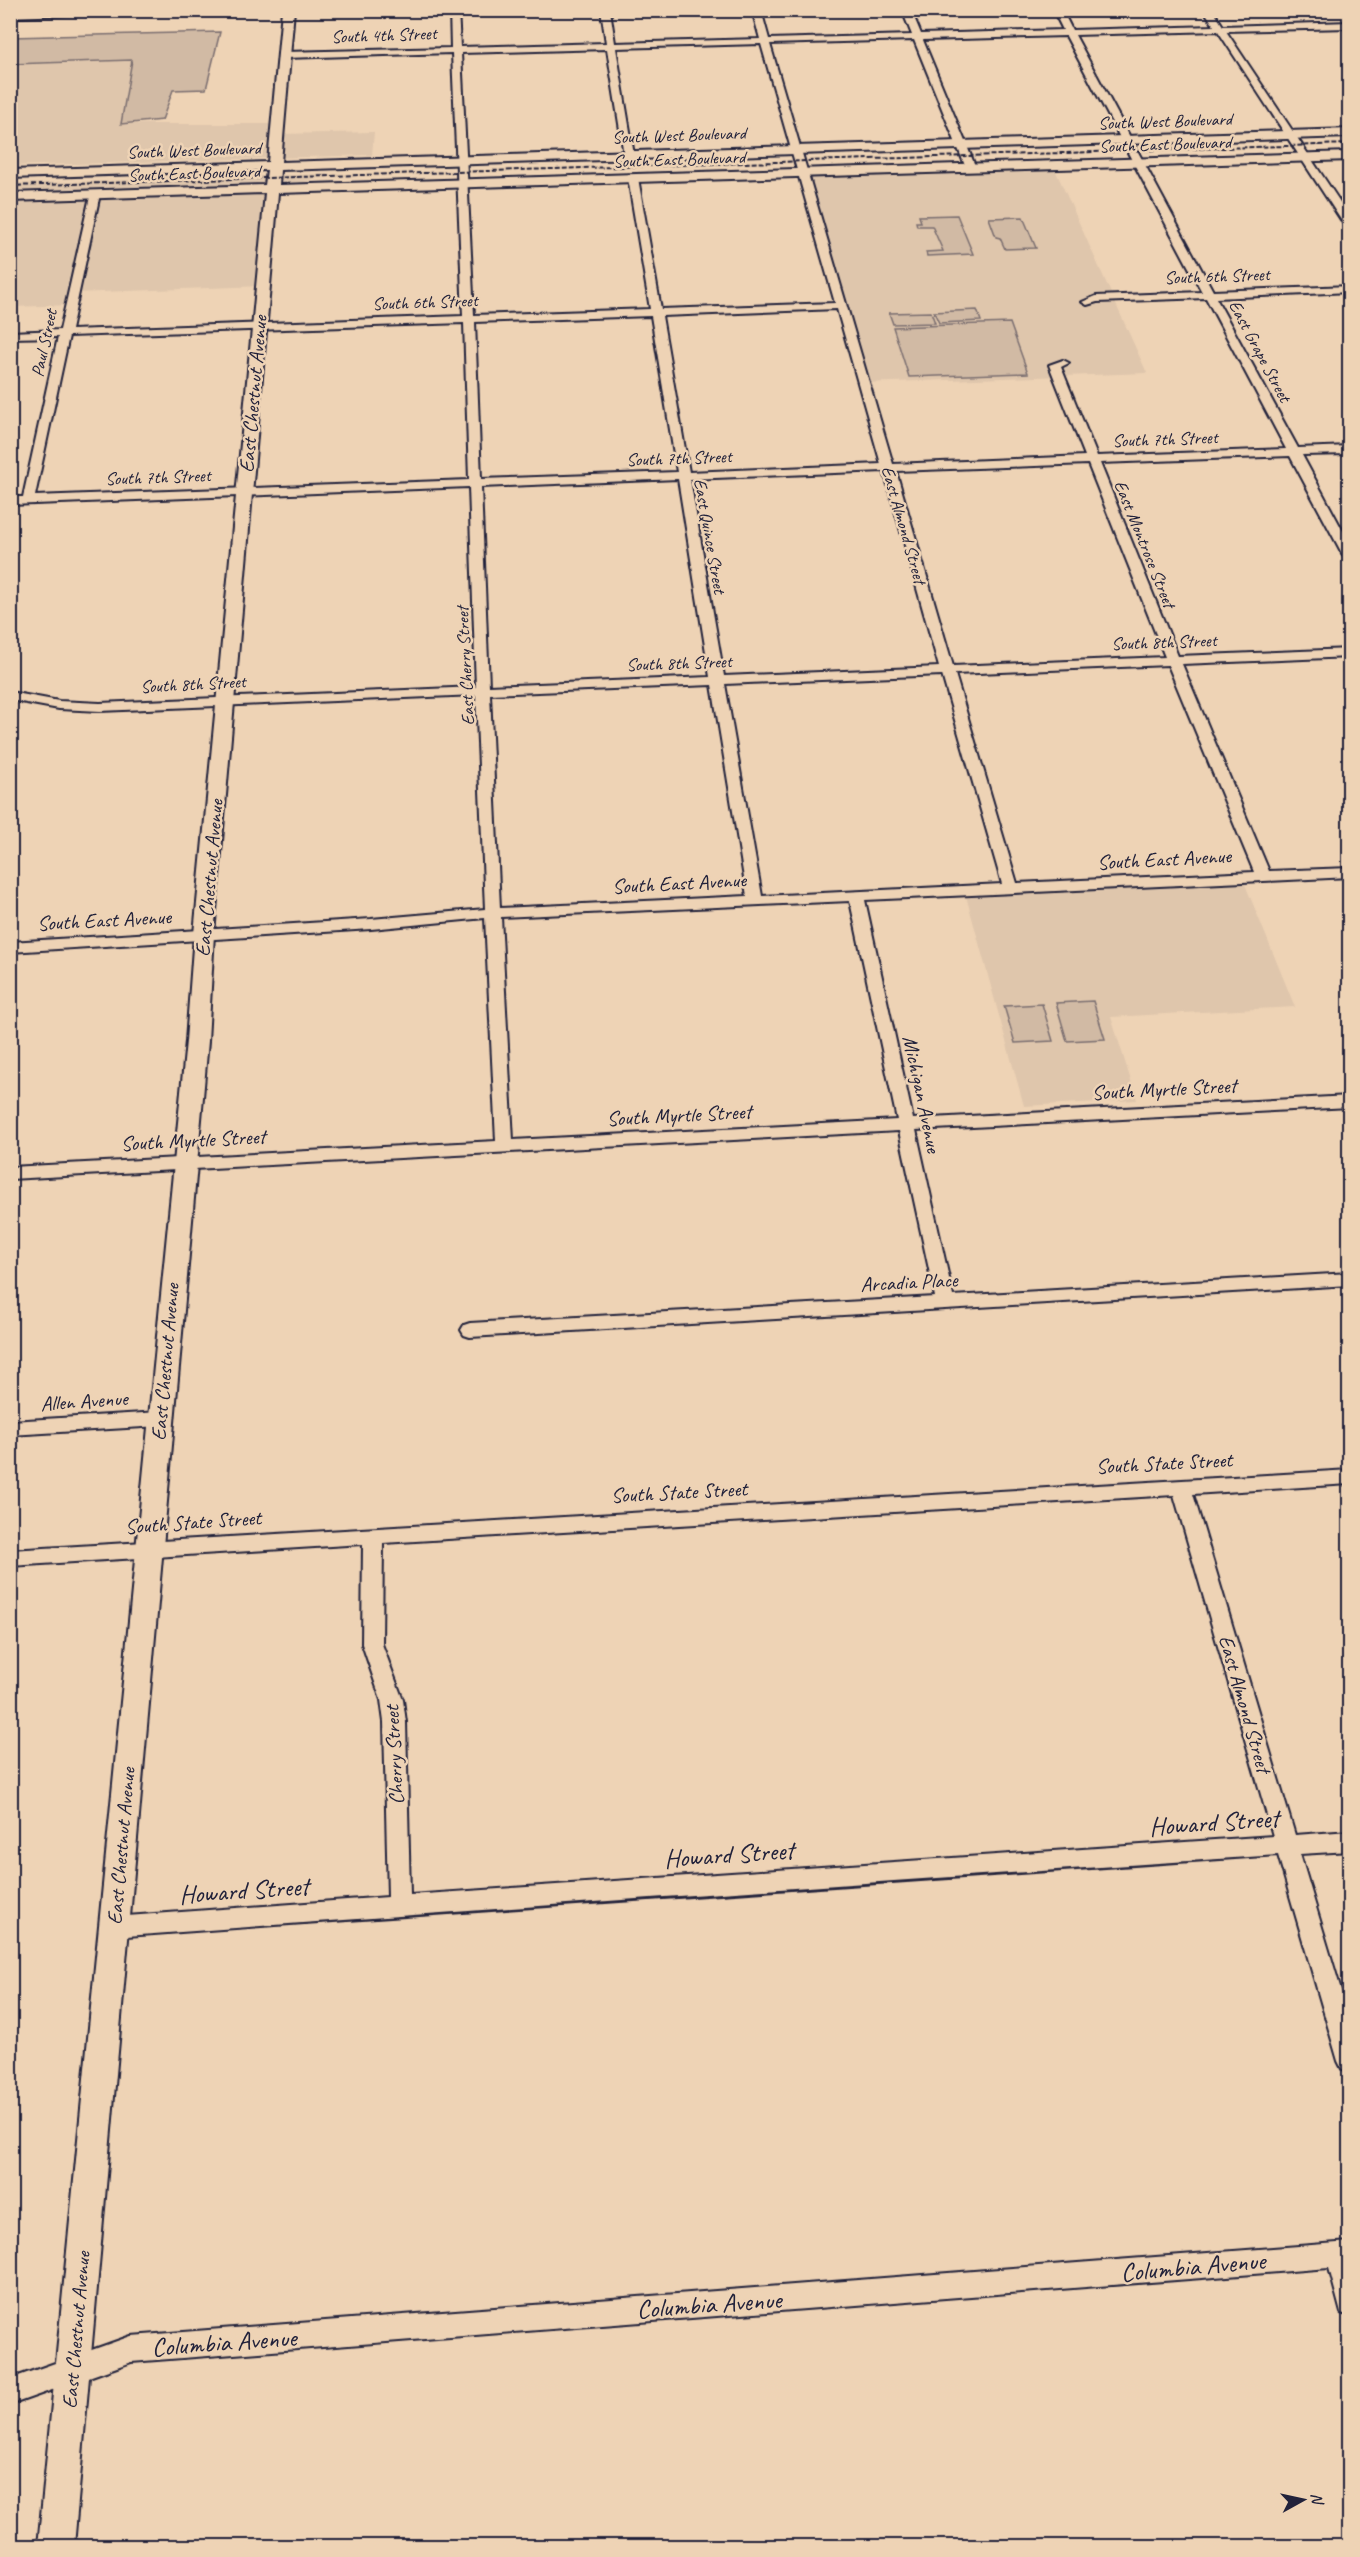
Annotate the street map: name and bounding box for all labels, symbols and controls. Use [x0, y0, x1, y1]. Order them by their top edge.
street label: South 4th Street [331, 22, 439, 48]
street label: South West Boulevard [1098, 108, 1235, 134]
street label: South West Boulevard [612, 122, 749, 148]
street label: South East Boulevard [1099, 131, 1234, 157]
street label: South West Boulevard [127, 137, 264, 163]
street label: South East Boulevard [613, 146, 748, 172]
street label: South East Boulevard [128, 160, 263, 186]
street label: South 6th Street [1164, 263, 1272, 289]
street label: South 6th Street [372, 289, 480, 315]
street label: East Grape Street [1224, 296, 1297, 407]
street label: Paul Street [26, 305, 62, 379]
street label: East Chestnut Avenue [233, 313, 273, 474]
street label: South 7th Street [1112, 426, 1220, 452]
street label: South 7th Street [626, 445, 734, 471]
street label: South 7th Street [105, 464, 213, 490]
street label: East Almond Street [877, 464, 932, 589]
street label: East Quince Street [689, 477, 731, 597]
street label: East Montrose Street [1109, 477, 1182, 614]
street label: East Cherry Street [451, 603, 479, 726]
street label: South 8th Street [1111, 629, 1219, 655]
street label: South 8th Street [626, 650, 734, 676]
street label: South 8th Street [140, 670, 248, 698]
street label: East Chestnut Avenue [189, 797, 229, 958]
street label: South East Avenue [1096, 842, 1233, 875]
street label: South East Avenue [611, 866, 748, 899]
street label: South East Avenue [36, 903, 173, 936]
street label: Michigan Avenue [897, 1033, 947, 1156]
street label: South Myrtle Street [1091, 1072, 1240, 1106]
street label: South Myrtle Street [606, 1098, 755, 1132]
street label: South Myrtle Street [120, 1123, 269, 1157]
street label: Arcadia Place [860, 1266, 959, 1298]
street label: East Chestnut Avenue [145, 1281, 185, 1442]
street label: Allen Avenue [40, 1385, 131, 1417]
street label: South State Street [1095, 1446, 1235, 1480]
street label: South State Street [610, 1475, 750, 1509]
street label: South State Street [124, 1504, 264, 1540]
street label: East Almond Street [1213, 1632, 1278, 1779]
street label: Cherry Street [378, 1703, 410, 1805]
street label: East Chestnut Avenue [101, 1765, 141, 1926]
street label: Howard Street [1148, 1801, 1283, 1843]
street label: Howard Street [663, 1833, 798, 1875]
street label: Howard Street [178, 1869, 313, 1911]
street label: Columbia Avenue [1119, 2244, 1269, 2289]
street label: East Chestnut Avenue [56, 2249, 96, 2410]
street label: Columbia Avenue [636, 2283, 785, 2326]
street label: Columbia Avenue [151, 2321, 300, 2364]
north arrow [1273, 2470, 1333, 2530]
text: N [1306, 2492, 1328, 2507]

